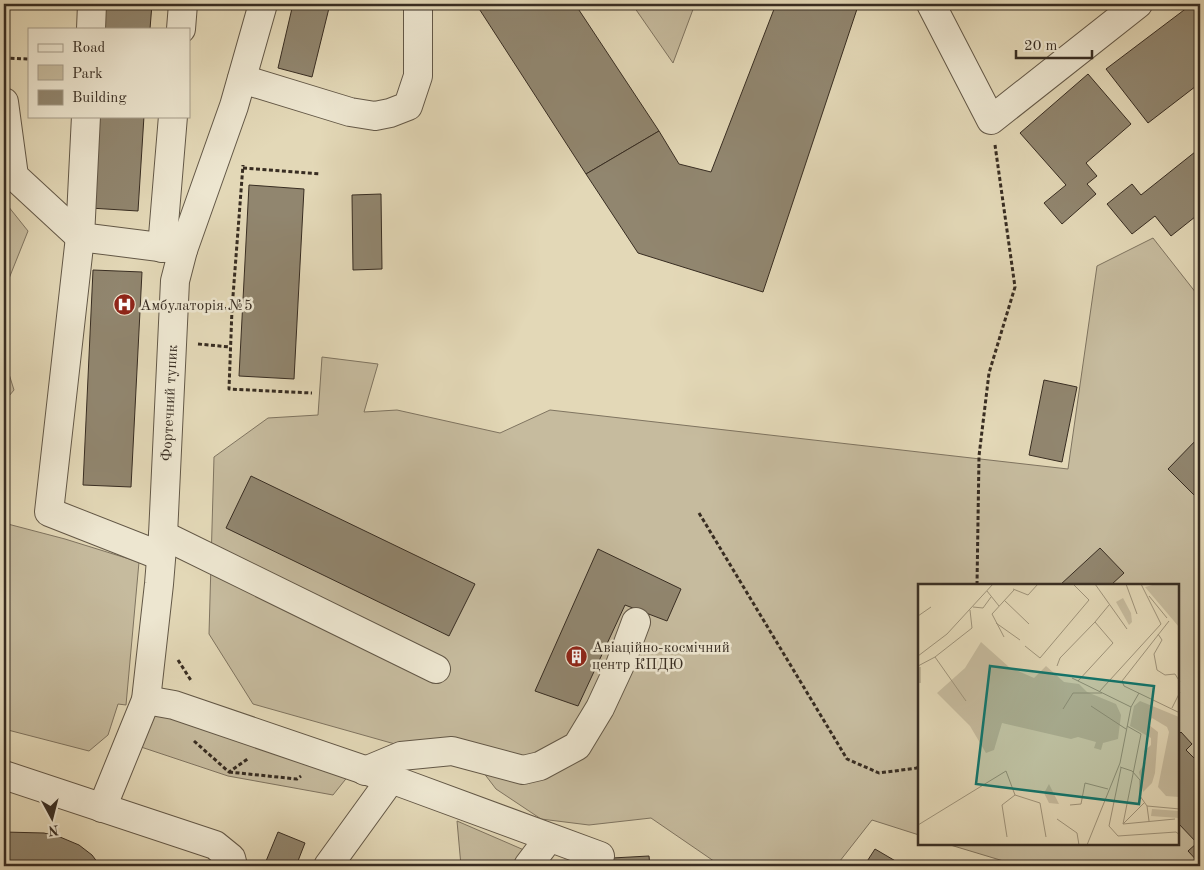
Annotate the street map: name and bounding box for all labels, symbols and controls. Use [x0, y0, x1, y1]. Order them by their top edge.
legend [28, 28, 190, 118]
scale bar [1016, 28, 1093, 60]
text: 20 m [1024, 39, 1058, 54]
text: Road [72, 41, 106, 56]
text: Park [72, 67, 103, 82]
text: Building [72, 91, 127, 106]
hospital icon: Амбулаторія №5 [112, 293, 136, 317]
place label: Амбулаторія №5 [140, 299, 253, 314]
street label: Фортечний тупик [160, 344, 181, 462]
inset map [918, 584, 1179, 845]
place label: Авіаційно-космічний центр КПДЮ [592, 641, 730, 673]
building icon: Авіаційно-космічний центр КПДЮ [564, 644, 588, 668]
north arrow [28, 792, 78, 842]
text: N [47, 822, 60, 838]

